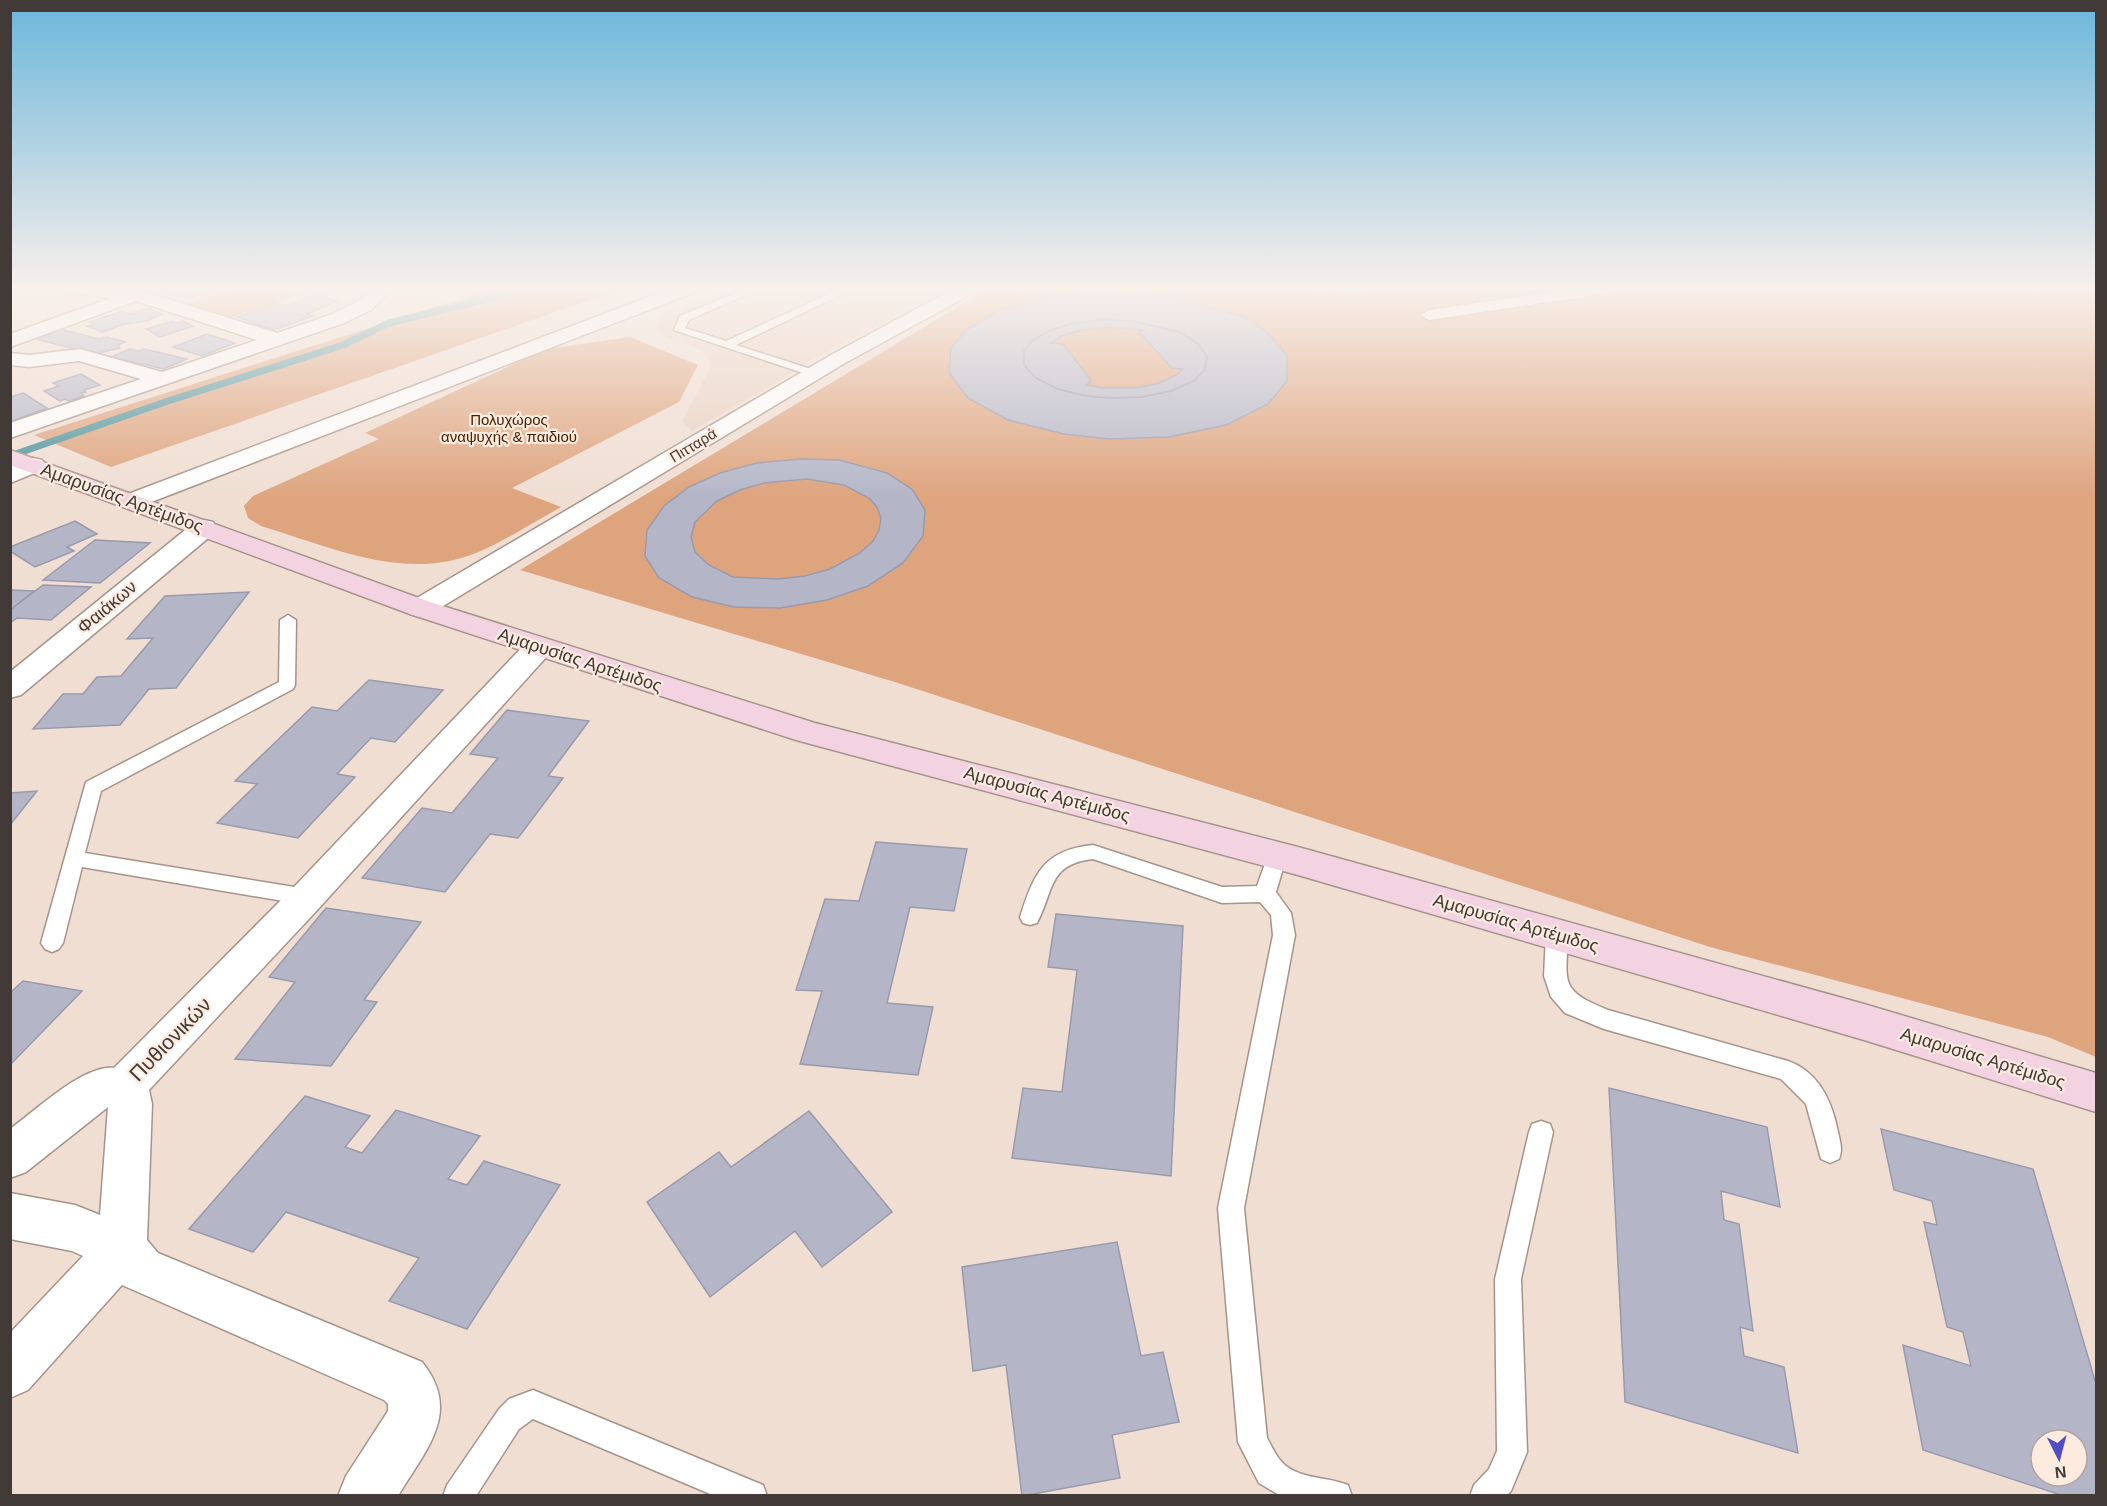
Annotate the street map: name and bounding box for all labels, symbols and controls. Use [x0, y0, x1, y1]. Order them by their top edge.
park label: Πολυχώρος αναψυχής & παιδιού [441, 411, 577, 445]
street label: Πιτταρά [666, 424, 720, 466]
street label: Αμαρυσίας Αρτέμιδος [38, 459, 206, 537]
street label: Φαιάκων [73, 577, 141, 637]
street label: Αμαρυσίας Αρτέμιδος [495, 624, 665, 696]
street label: Αμαρυσίας Αρτέμιδος [962, 762, 1133, 826]
street label: Αμαρυσίας Αρτέμιδος [1431, 890, 1601, 956]
street label: Πυθιονικών [125, 993, 215, 1085]
street label: Αμαρυσίας Αρτέμιδος [1898, 1023, 2068, 1093]
north arrow [2029, 1428, 2089, 1488]
text: N [2054, 1463, 2067, 1481]

